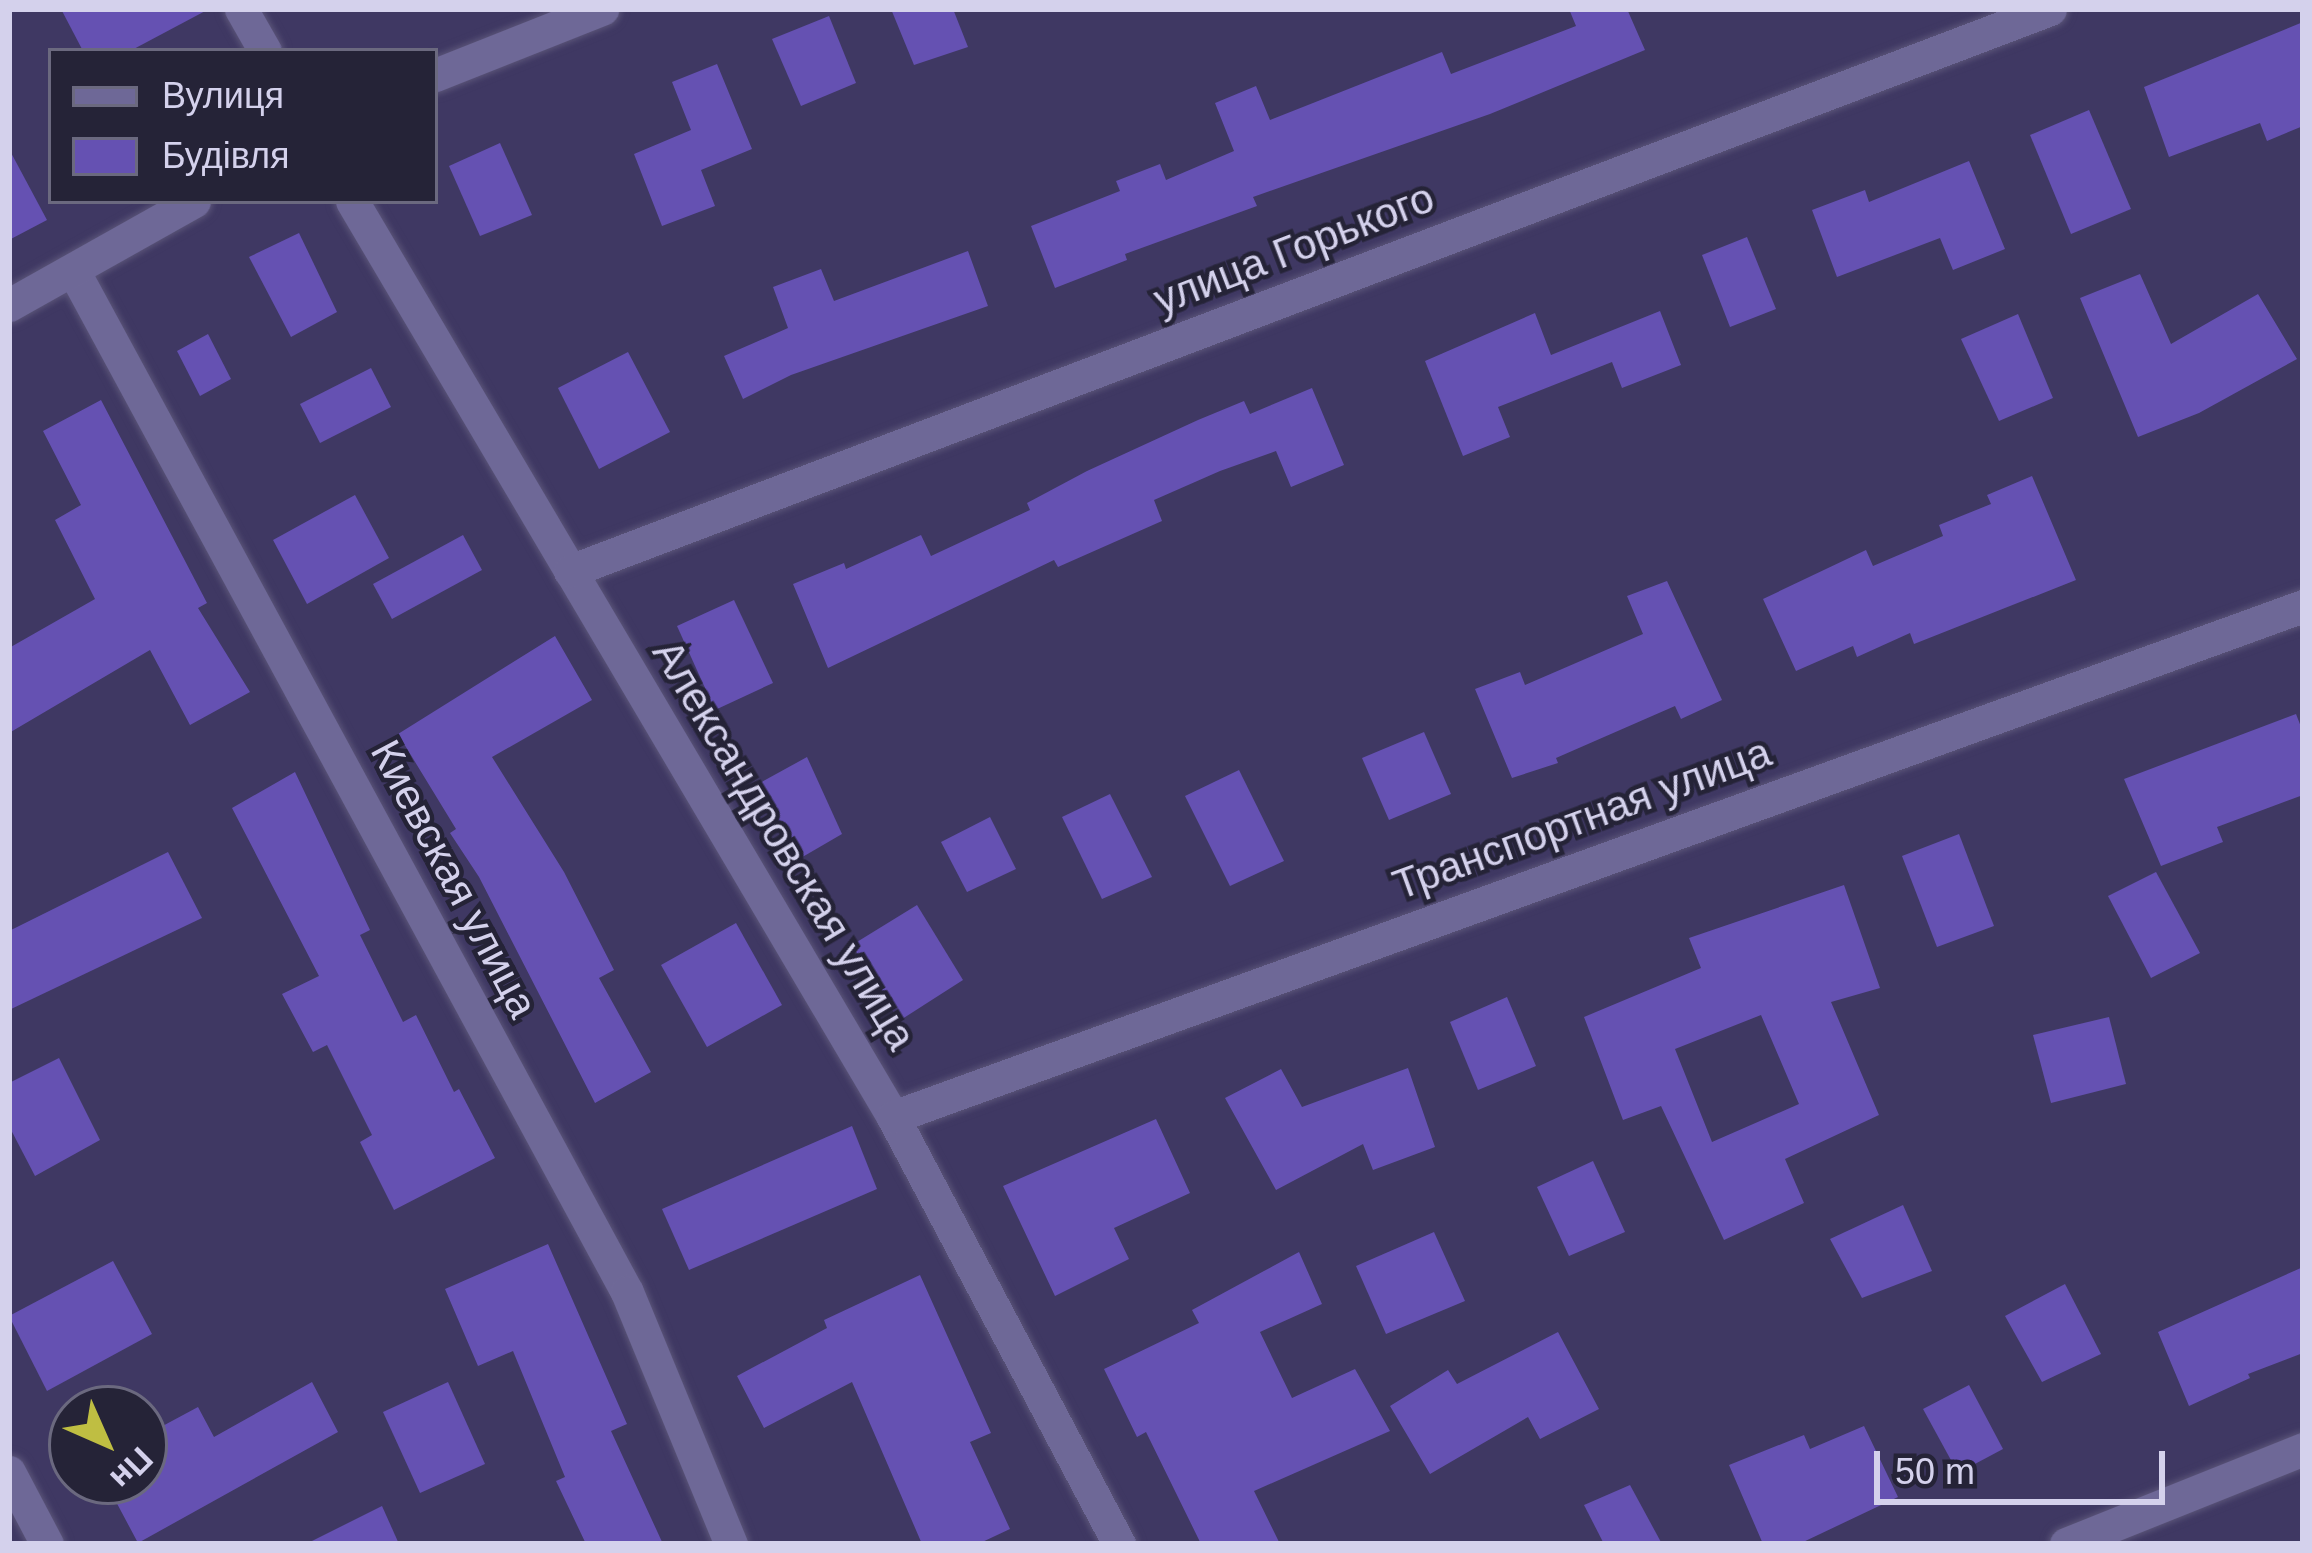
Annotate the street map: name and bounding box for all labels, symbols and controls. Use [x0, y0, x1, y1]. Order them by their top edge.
legend [48, 48, 438, 204]
text: Вулиця [162, 75, 284, 116]
text: Будівля [162, 135, 289, 176]
street label: улица Горького [1147, 173, 1441, 325]
street label: Александровская улица [642, 631, 926, 1059]
street label: Транспортная улица [1386, 727, 1778, 911]
street label: Киевская улица [360, 732, 548, 1026]
north arrow [48, 1385, 168, 1505]
scale bar [1880, 1427, 2171, 1501]
text: Пн [103, 1440, 160, 1497]
text: 50 m [1895, 1451, 1975, 1492]

